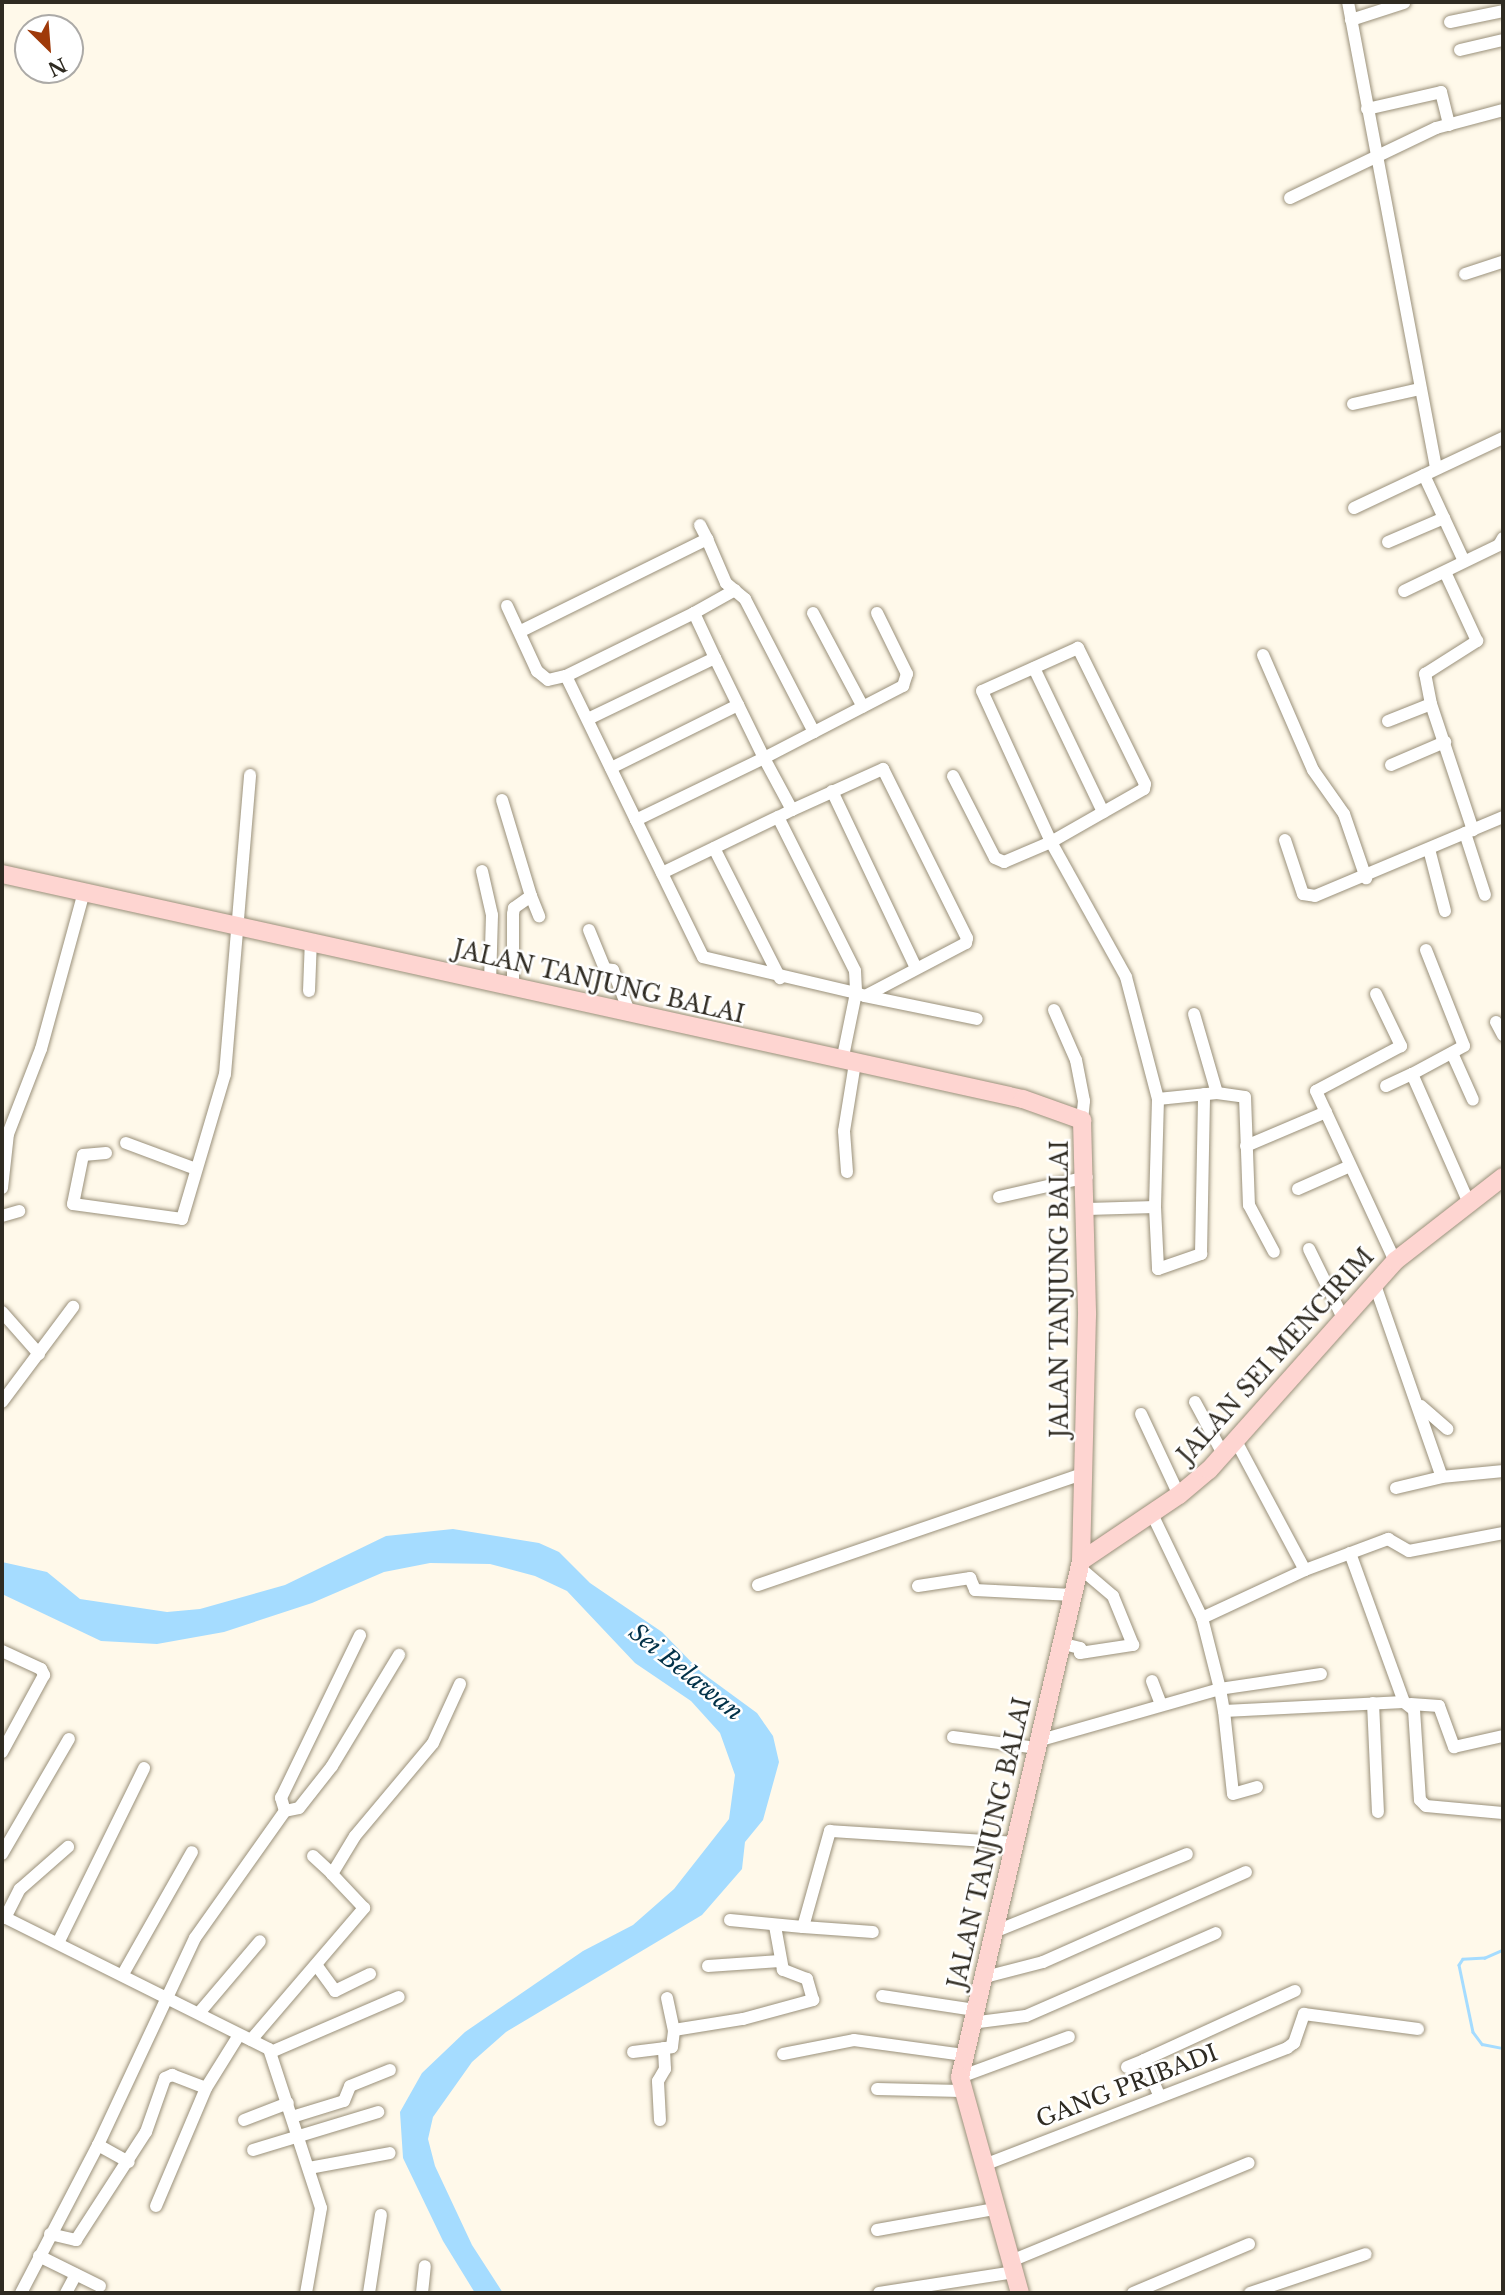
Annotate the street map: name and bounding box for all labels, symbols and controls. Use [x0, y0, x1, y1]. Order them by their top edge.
north arrow [14, 14, 84, 84]
text: N [44, 52, 70, 81]
street label: JALAN TANJUNG BALAI [450, 935, 748, 1029]
street label: JALAN TANJUNG BALAI [1046, 1140, 1074, 1438]
street label: JALAN SEI MENCIRIM [1172, 1243, 1380, 1469]
water label: Sei Belawan [623, 1617, 749, 1727]
street label: JALAN TANJUNG BALAI [943, 1694, 1037, 1992]
street label: GANG PRIBADI [1032, 2039, 1222, 2133]

